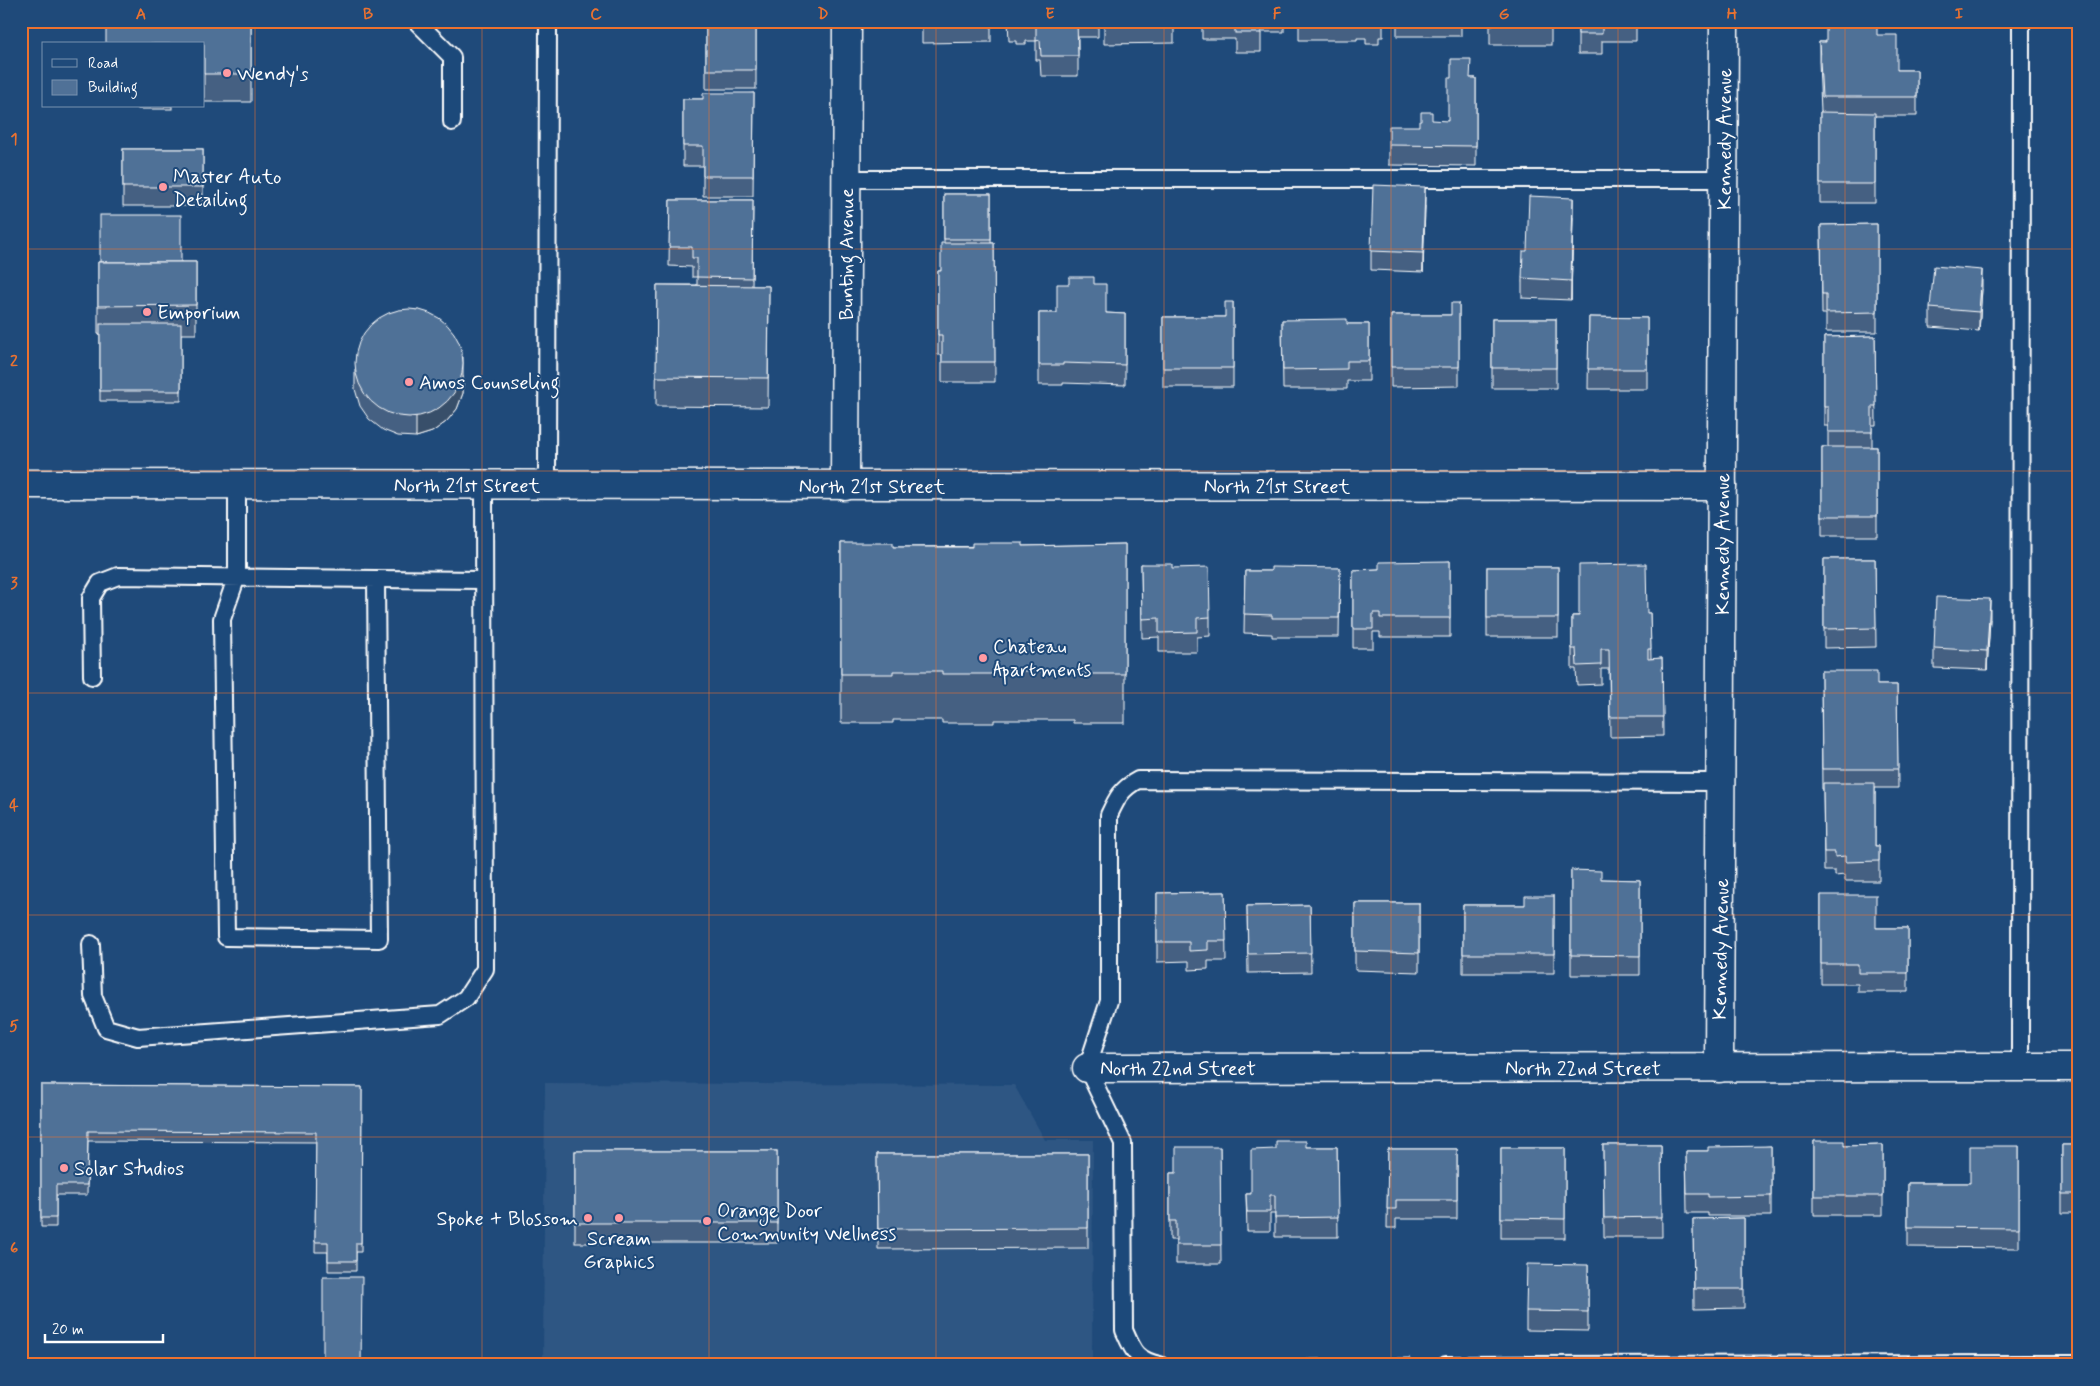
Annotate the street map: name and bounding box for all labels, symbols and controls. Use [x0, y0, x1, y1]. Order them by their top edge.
text: A [136, 4, 146, 25]
text: B [363, 4, 373, 25]
text: C [590, 4, 602, 25]
text: D [817, 4, 829, 25]
text: E [1045, 4, 1055, 25]
text: F [1273, 4, 1282, 25]
text: G [1499, 4, 1510, 25]
text: H [1727, 4, 1738, 25]
text: I [1955, 4, 1964, 25]
legend [42, 42, 205, 108]
text: Road [88, 54, 118, 74]
place label: Wendy's [237, 61, 309, 88]
marker: Wendy's [221, 67, 233, 79]
street label: Kennedy Avenue [1712, 68, 1739, 210]
text: Building [88, 78, 138, 99]
text: 1 [10, 129, 18, 150]
place label: Master Auto Detailing [173, 164, 282, 216]
marker: Master Auto Detailing [157, 181, 169, 193]
street label: Bunting Avenue [834, 188, 863, 320]
place label: Emporium [157, 300, 240, 327]
marker: Emporium [141, 306, 153, 318]
text: 2 [10, 351, 18, 372]
place label: Amos Counseling [419, 370, 560, 399]
marker: Amos Counseling [403, 376, 415, 388]
street label: North 21st Street [394, 473, 541, 500]
street label: Kennedy Avenue [1710, 473, 1737, 615]
street label: North 21st Street [799, 474, 946, 501]
street label: North 21st Street [1204, 474, 1351, 501]
text: 3 [10, 573, 18, 594]
place label: Chateau Apartments [993, 634, 1091, 685]
marker: Chateau Apartments [977, 652, 989, 664]
text: 4 [9, 795, 19, 816]
street label: Kennedy Avenue [1707, 878, 1736, 1020]
text: 5 [9, 1016, 19, 1037]
street label: North 22nd Street [1100, 1056, 1256, 1083]
street label: North 22nd Street [1505, 1056, 1661, 1083]
place label: Solar Studios [74, 1156, 184, 1183]
marker: Solar Studios [58, 1162, 70, 1174]
place label: Orange Door Community Wellness [717, 1198, 896, 1248]
place label: Spoke + Blossom [436, 1206, 578, 1233]
marker: Spoke + Blossom [582, 1212, 594, 1224]
marker: Scream Graphics [613, 1212, 625, 1224]
marker: Orange Door Community Wellness [701, 1215, 713, 1227]
place label: Scream Graphics [583, 1226, 655, 1276]
text: 6 [10, 1238, 18, 1259]
scale bar [45, 1311, 162, 1343]
text: 20 m [52, 1320, 84, 1340]

